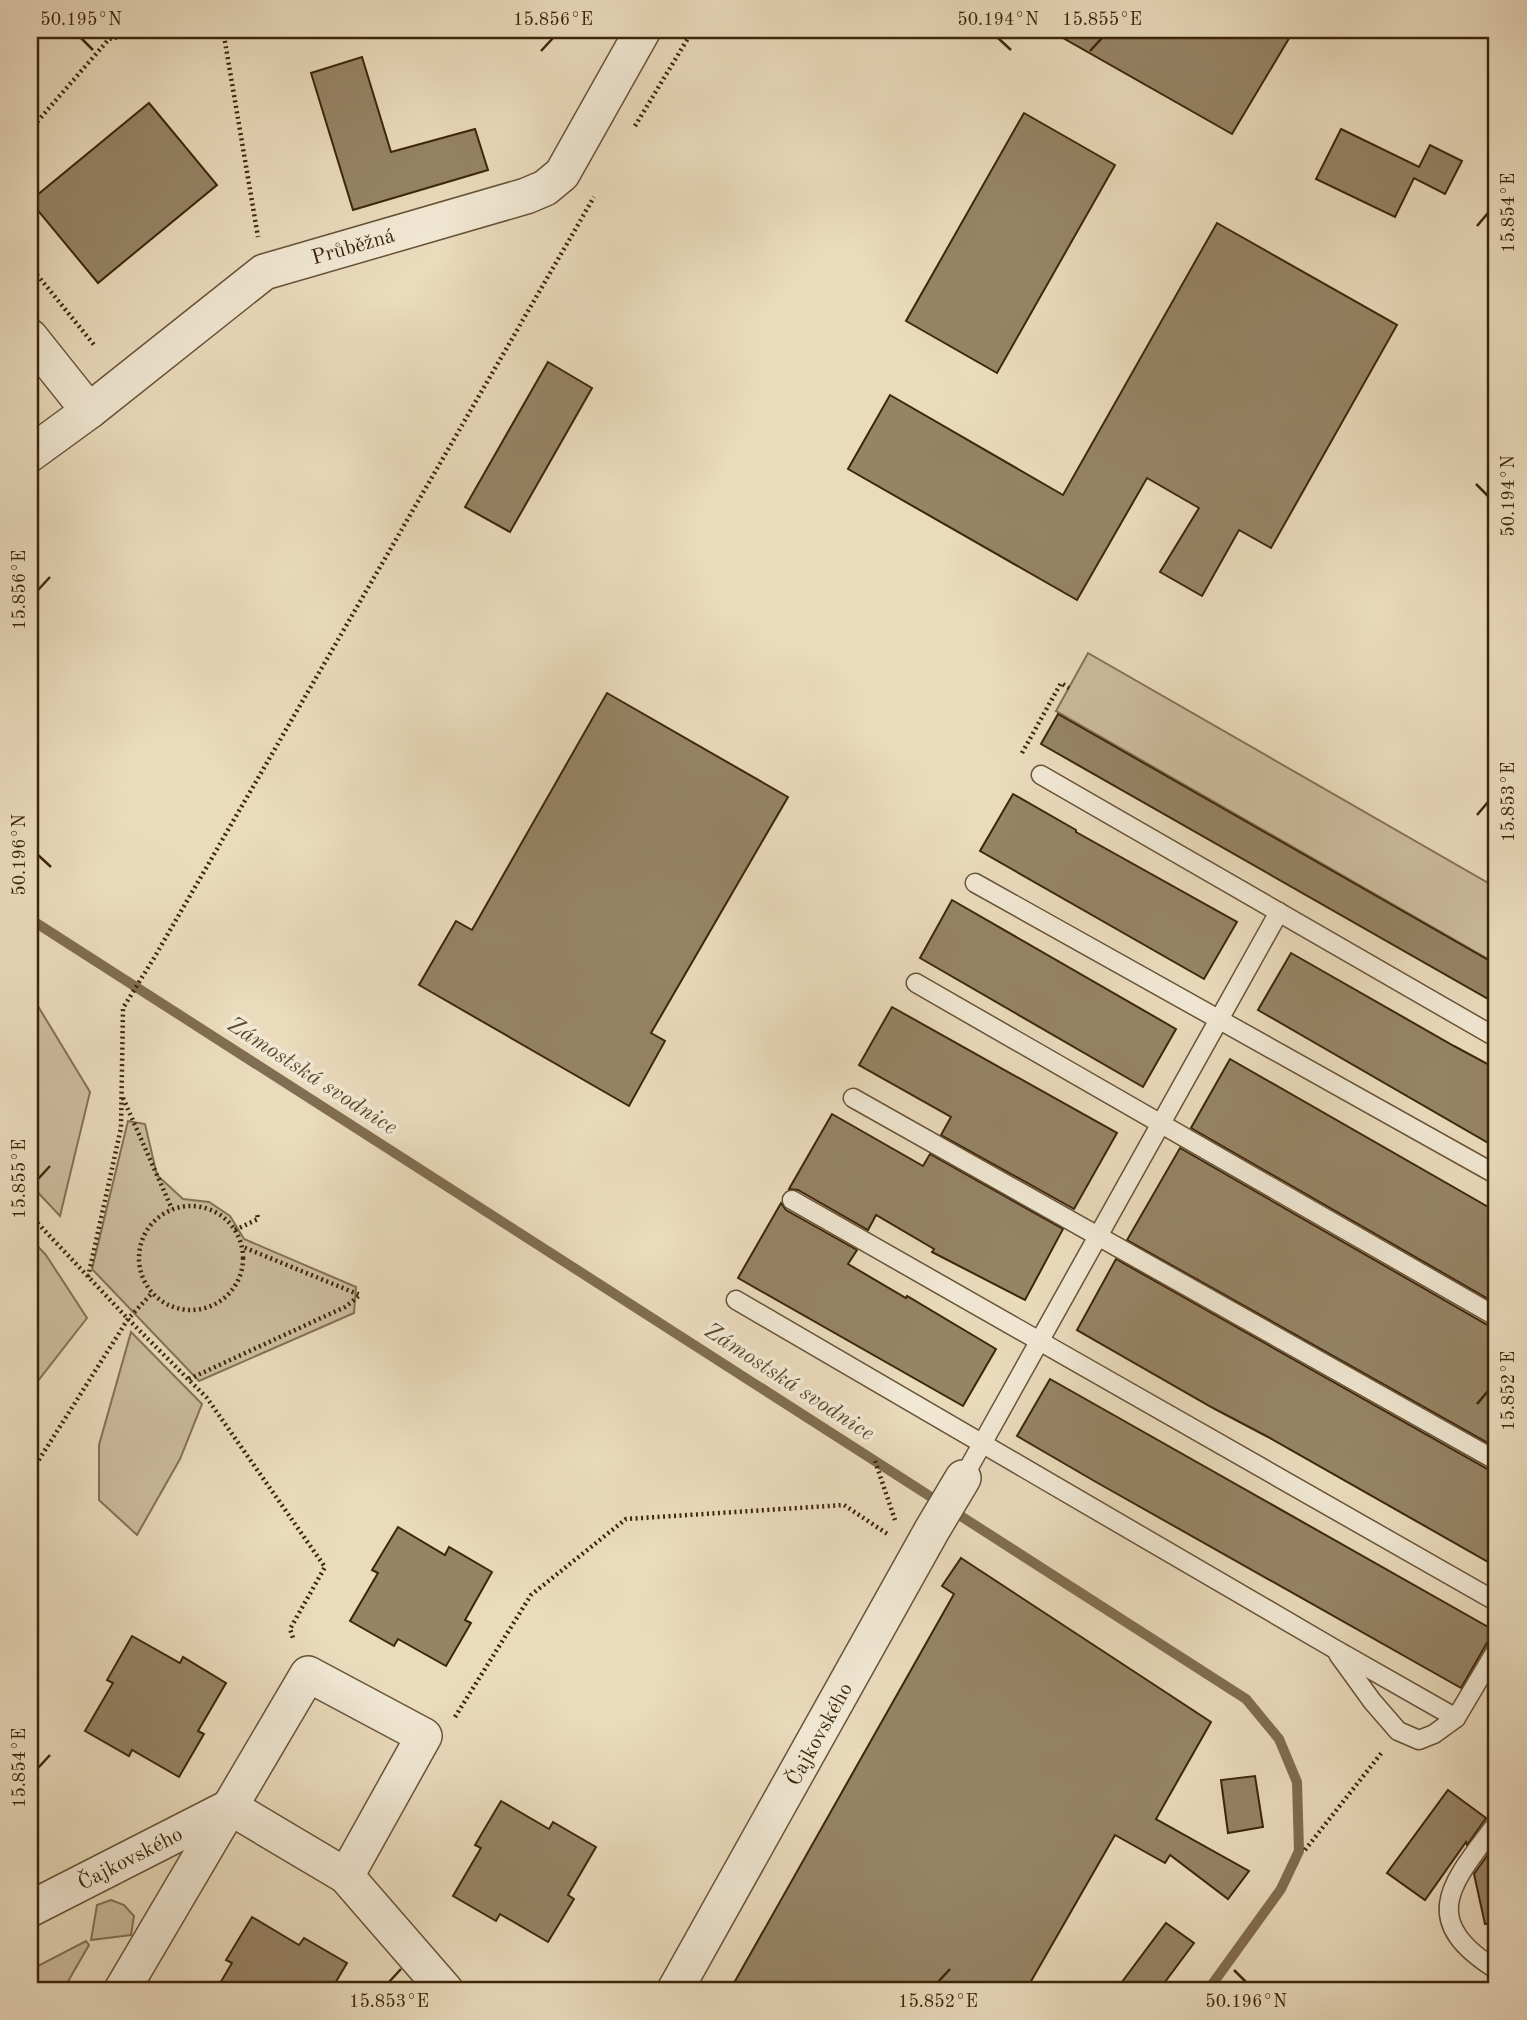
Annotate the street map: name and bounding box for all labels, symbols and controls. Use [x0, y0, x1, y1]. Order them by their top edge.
text: 50.195°N [40, 11, 122, 29]
text: 15.856°E [513, 11, 593, 29]
text: 50.194°N [957, 11, 1039, 29]
text: 15.855°E [1062, 11, 1142, 29]
text: 15.854°E [1500, 173, 1518, 253]
street label: Průběžná [309, 226, 397, 269]
text: 50.194°N [1500, 455, 1518, 537]
text: 15.856°E [11, 550, 29, 630]
text: 15.853°E [1500, 762, 1518, 842]
text: 50.196°N [11, 814, 29, 896]
water label: Zámostská svodnice [223, 1013, 401, 1140]
text: 15.855°E [11, 1139, 29, 1219]
water label: Zámostská svodnice [700, 1319, 878, 1446]
text: 15.852°E [1500, 1351, 1518, 1431]
street label: Čajkovského [780, 1678, 857, 1790]
text: 15.854°E [11, 1728, 29, 1808]
street label: Čajkovského [73, 1820, 186, 1895]
text: 15.853°E [349, 1993, 429, 2011]
text: 15.852°E [898, 1993, 978, 2011]
text: 50.196°N [1205, 1993, 1287, 2011]

